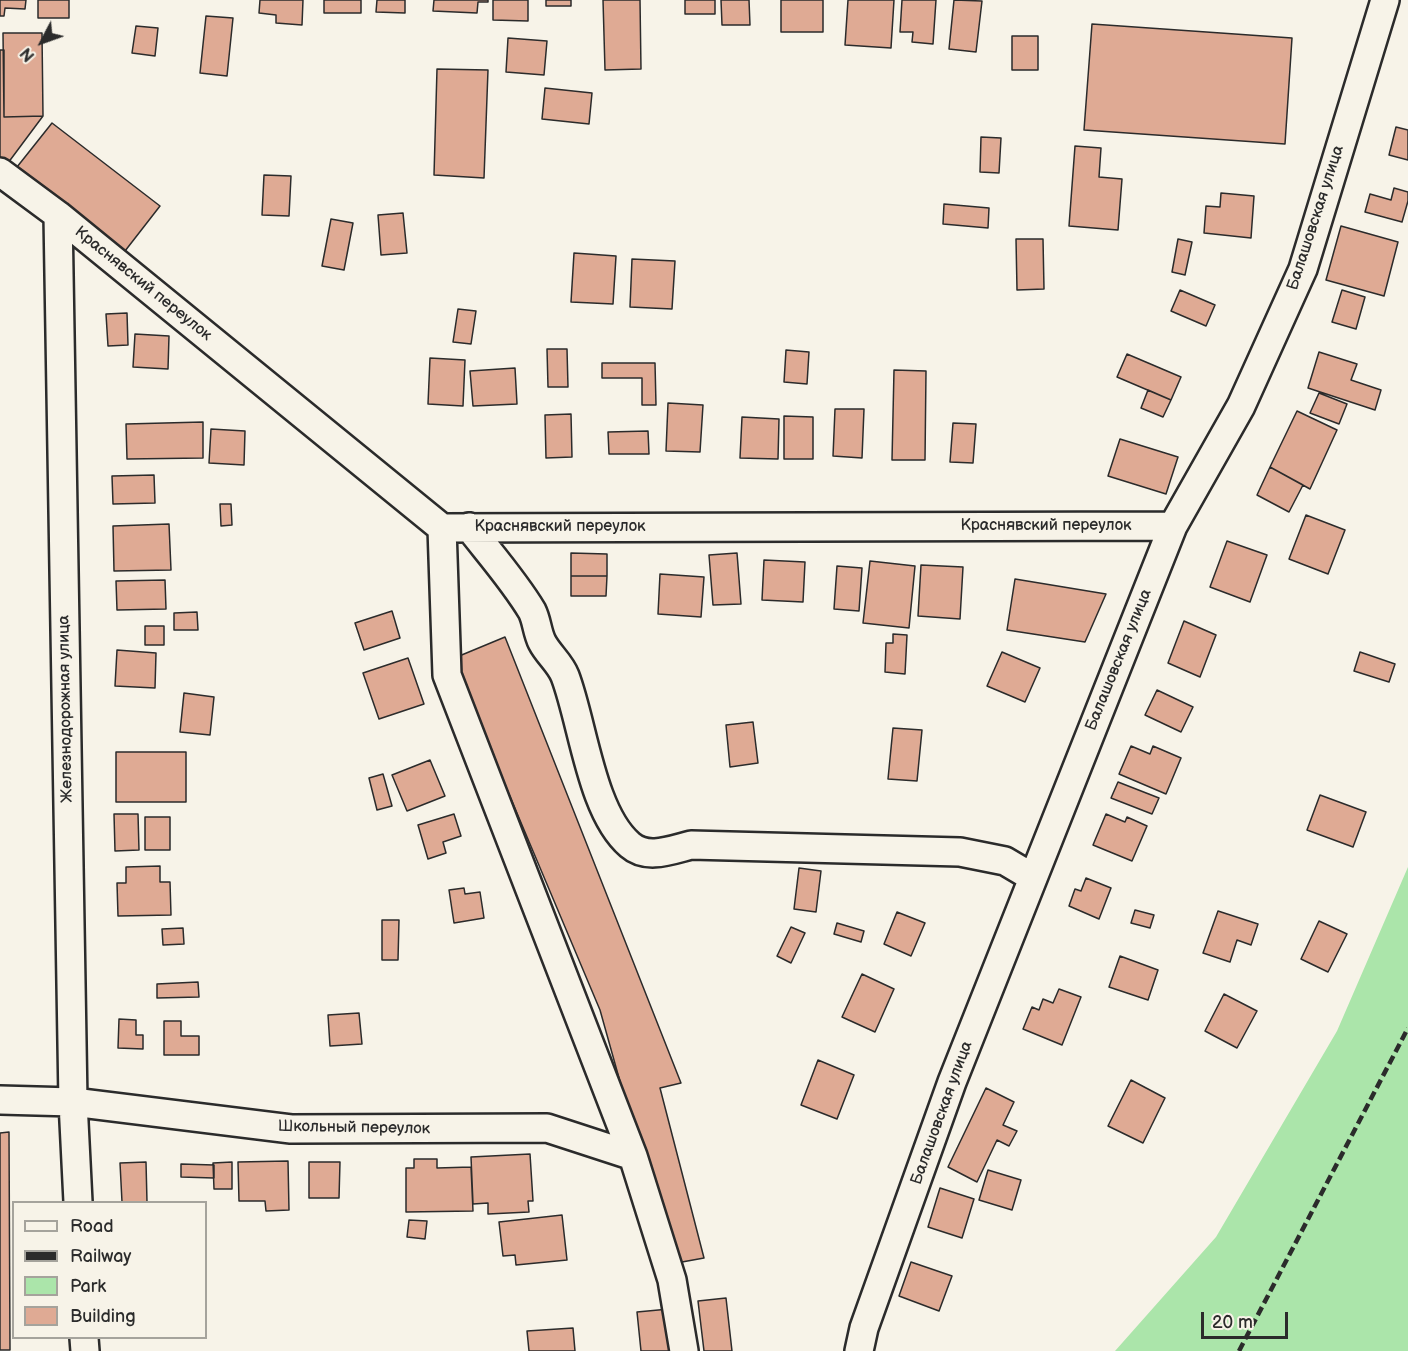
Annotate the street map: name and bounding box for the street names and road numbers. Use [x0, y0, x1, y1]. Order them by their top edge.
street label: Балашовская улица [1284, 143, 1348, 293]
street label: Краснявский переулок [70, 223, 216, 345]
street label: Краснявский переулок [960, 516, 1132, 536]
street label: Краснявский переулок [474, 517, 646, 537]
street label: Балашовская улица [1082, 586, 1156, 734]
street label: Железнодорожная улица [55, 615, 77, 803]
street label: Балашовская улица [907, 1039, 977, 1187]
street label: Школьный переулок [278, 1117, 430, 1139]

